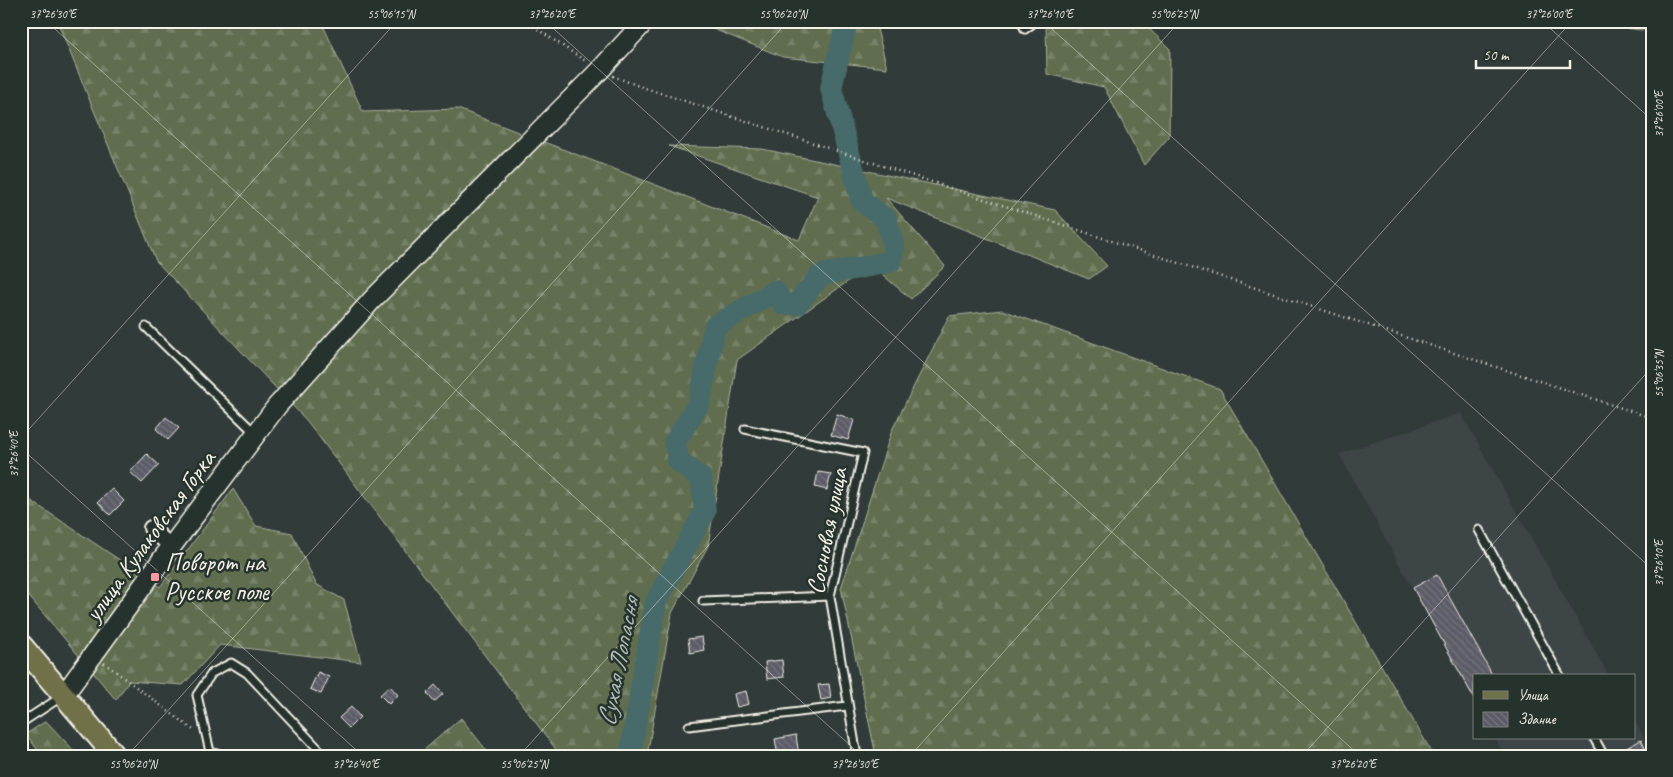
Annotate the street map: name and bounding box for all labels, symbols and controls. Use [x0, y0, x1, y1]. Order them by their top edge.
text: 37°26'30"E [30, 6, 78, 22]
text: 55°06'15"N [367, 6, 416, 22]
text: 37°26'20"E [529, 6, 577, 22]
text: 55°06'20"N [759, 6, 808, 22]
text: 37°26'10"E [1027, 6, 1075, 22]
text: 55°06'25"N [1150, 6, 1199, 22]
text: 37°26'00"E [1526, 6, 1574, 22]
scale bar [1476, 38, 1569, 70]
text: 50 m [1483, 46, 1510, 65]
text: 37°26'00"E [1651, 89, 1667, 137]
text: 55°06'35"N [1651, 349, 1667, 398]
text: 37°26'40"E [6, 429, 22, 477]
street label: улица Кулаковская Горка [76, 443, 224, 629]
street label: Сосновая улица [799, 463, 855, 597]
text: 37°26'10"E [1651, 538, 1667, 586]
place label: Поворот на Русское поле [165, 547, 271, 608]
marker: Поворот на Русское поле [149, 571, 161, 583]
water label: Сухая Лопасня [589, 591, 647, 729]
legend [1473, 674, 1636, 740]
text: Улица [1518, 686, 1549, 705]
text: Здание [1518, 710, 1557, 729]
text: 55°06'20"N [109, 756, 158, 772]
text: 37°26'40"E [333, 756, 381, 772]
text: 55°06'25"N [500, 756, 549, 772]
text: 37°26'30"E [832, 756, 880, 772]
text: 37°26'20"E [1330, 756, 1378, 772]

